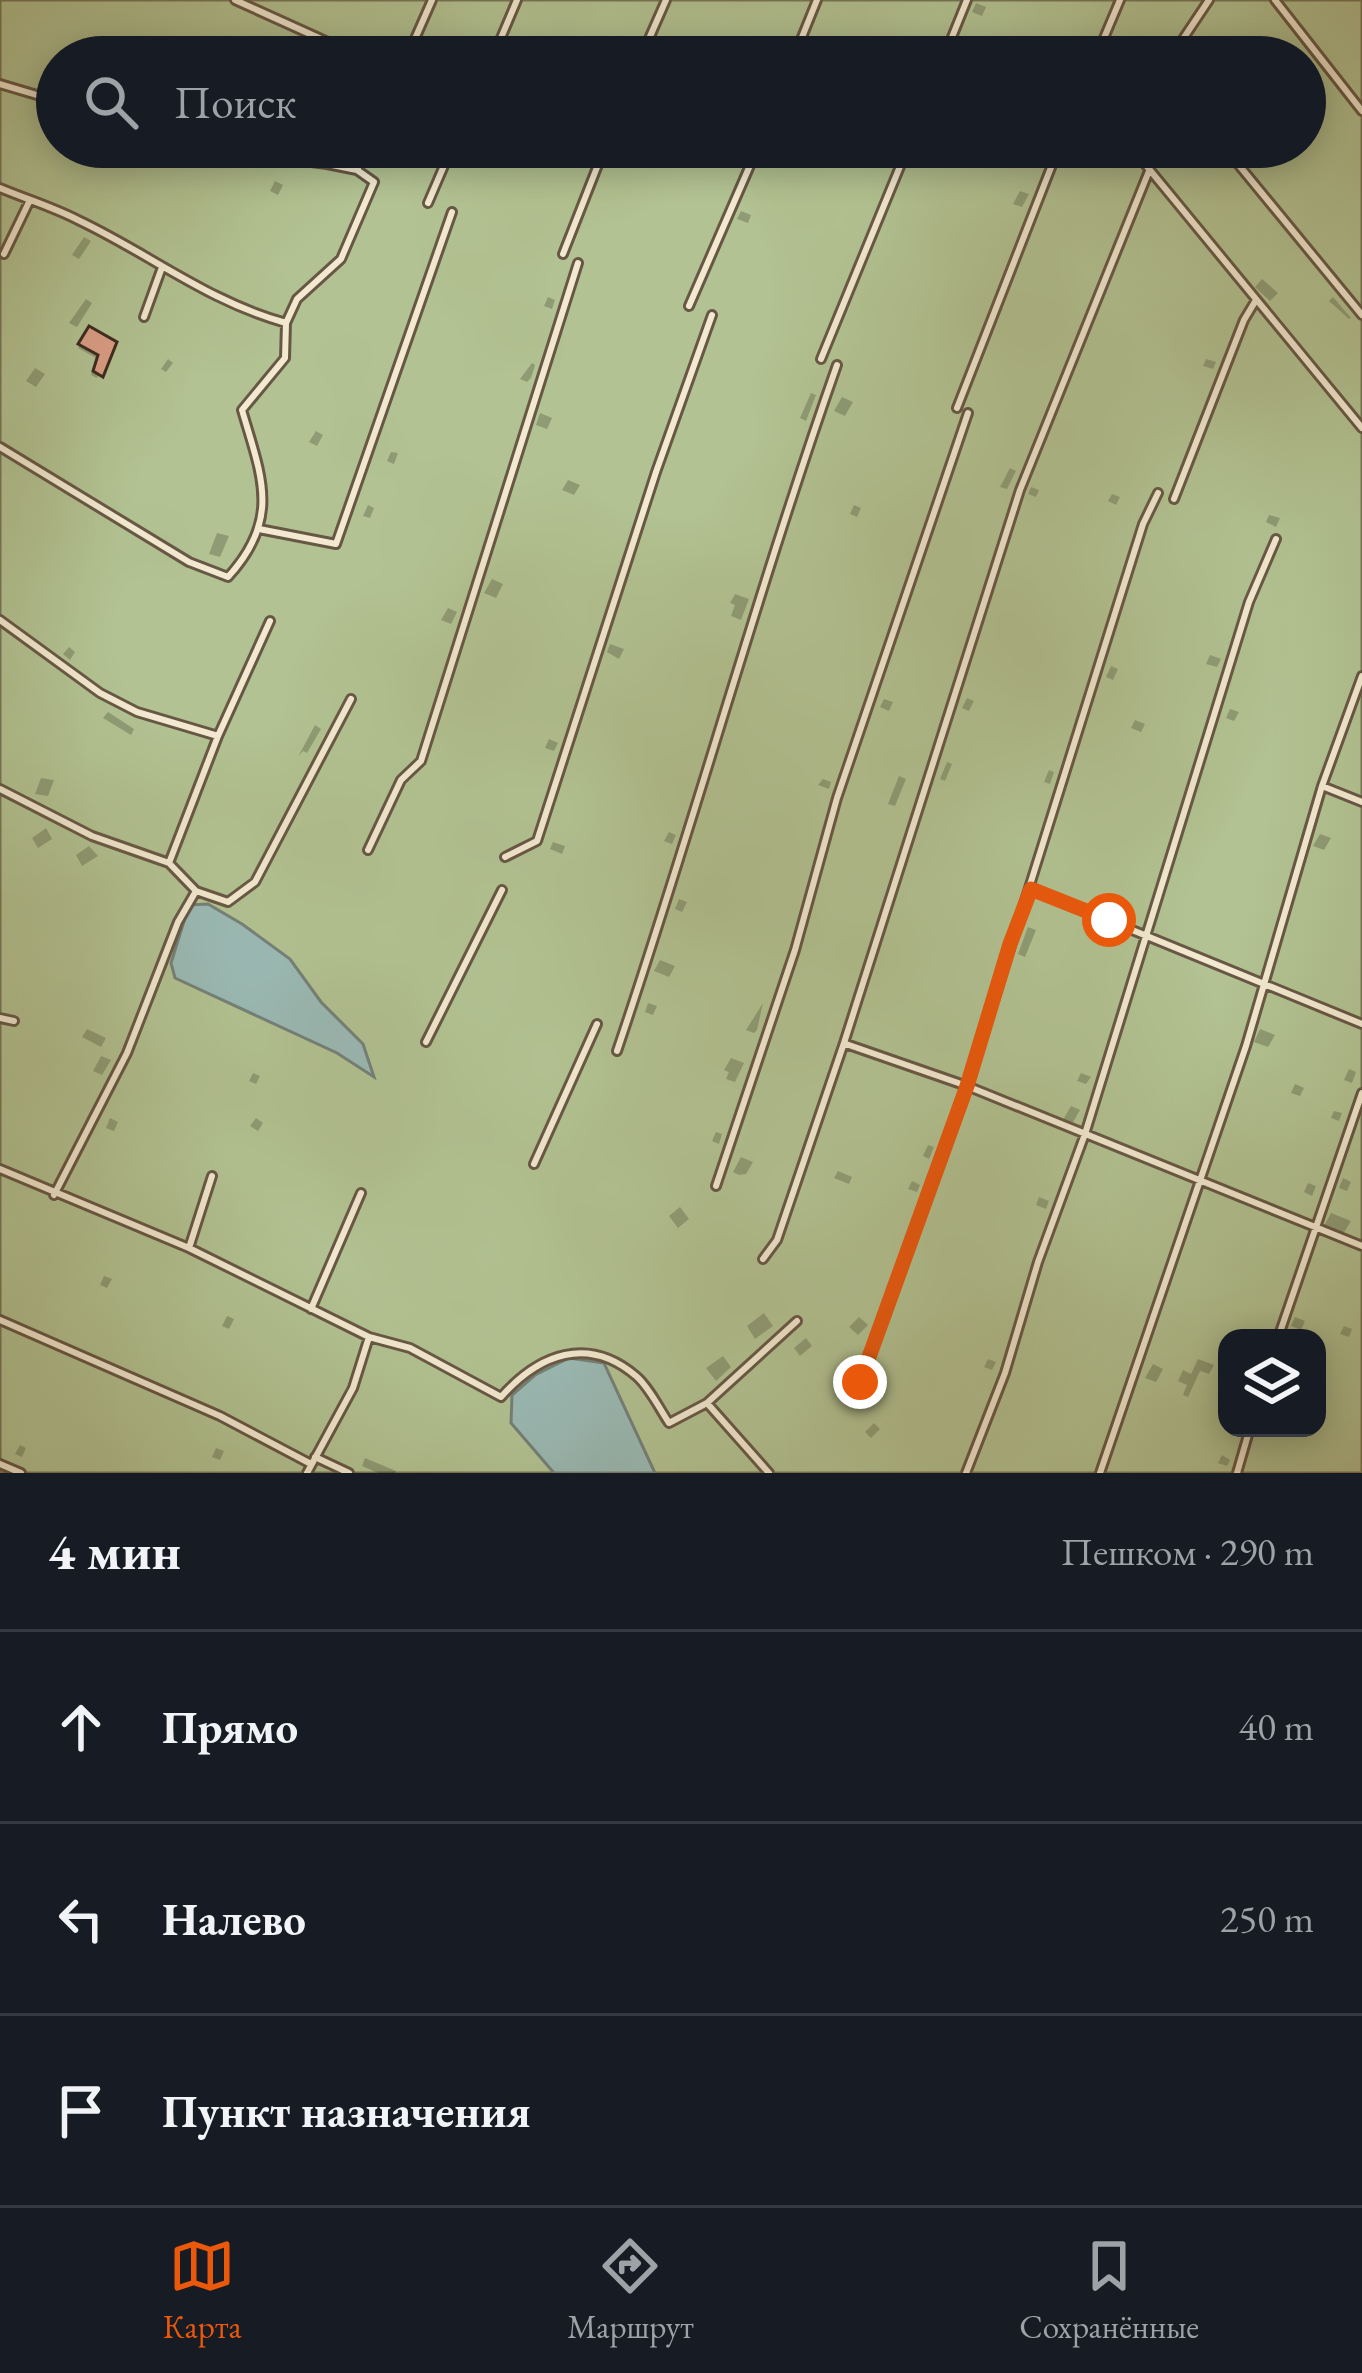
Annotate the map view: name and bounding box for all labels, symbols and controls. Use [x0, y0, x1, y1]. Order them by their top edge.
search box [36, 36, 1326, 168]
icon: search [78, 69, 144, 135]
text: Поиск [174, 73, 296, 131]
route start [1082, 893, 1136, 947]
map controls [1218, 1329, 1326, 1437]
button: layers [1218, 1329, 1326, 1437]
route end [833, 1355, 887, 1409]
text: 4 мин [48, 1518, 181, 1584]
text: Пешком · 290 m [1061, 1526, 1314, 1577]
icon: ahead [48, 1694, 114, 1760]
text: Прямо [162, 1698, 298, 1756]
text: 40 m [1238, 1701, 1314, 1752]
icon: left [48, 1886, 114, 1952]
text: Налево [162, 1890, 306, 1948]
text: 250 m [1220, 1893, 1314, 1944]
icon: arrive [48, 2078, 114, 2144]
text: Пункт назначения [162, 2082, 531, 2140]
tab: Карта [163, 2233, 242, 2348]
tab: Маршрут [567, 2233, 694, 2348]
tab: Сохранённые [1019, 2233, 1199, 2348]

